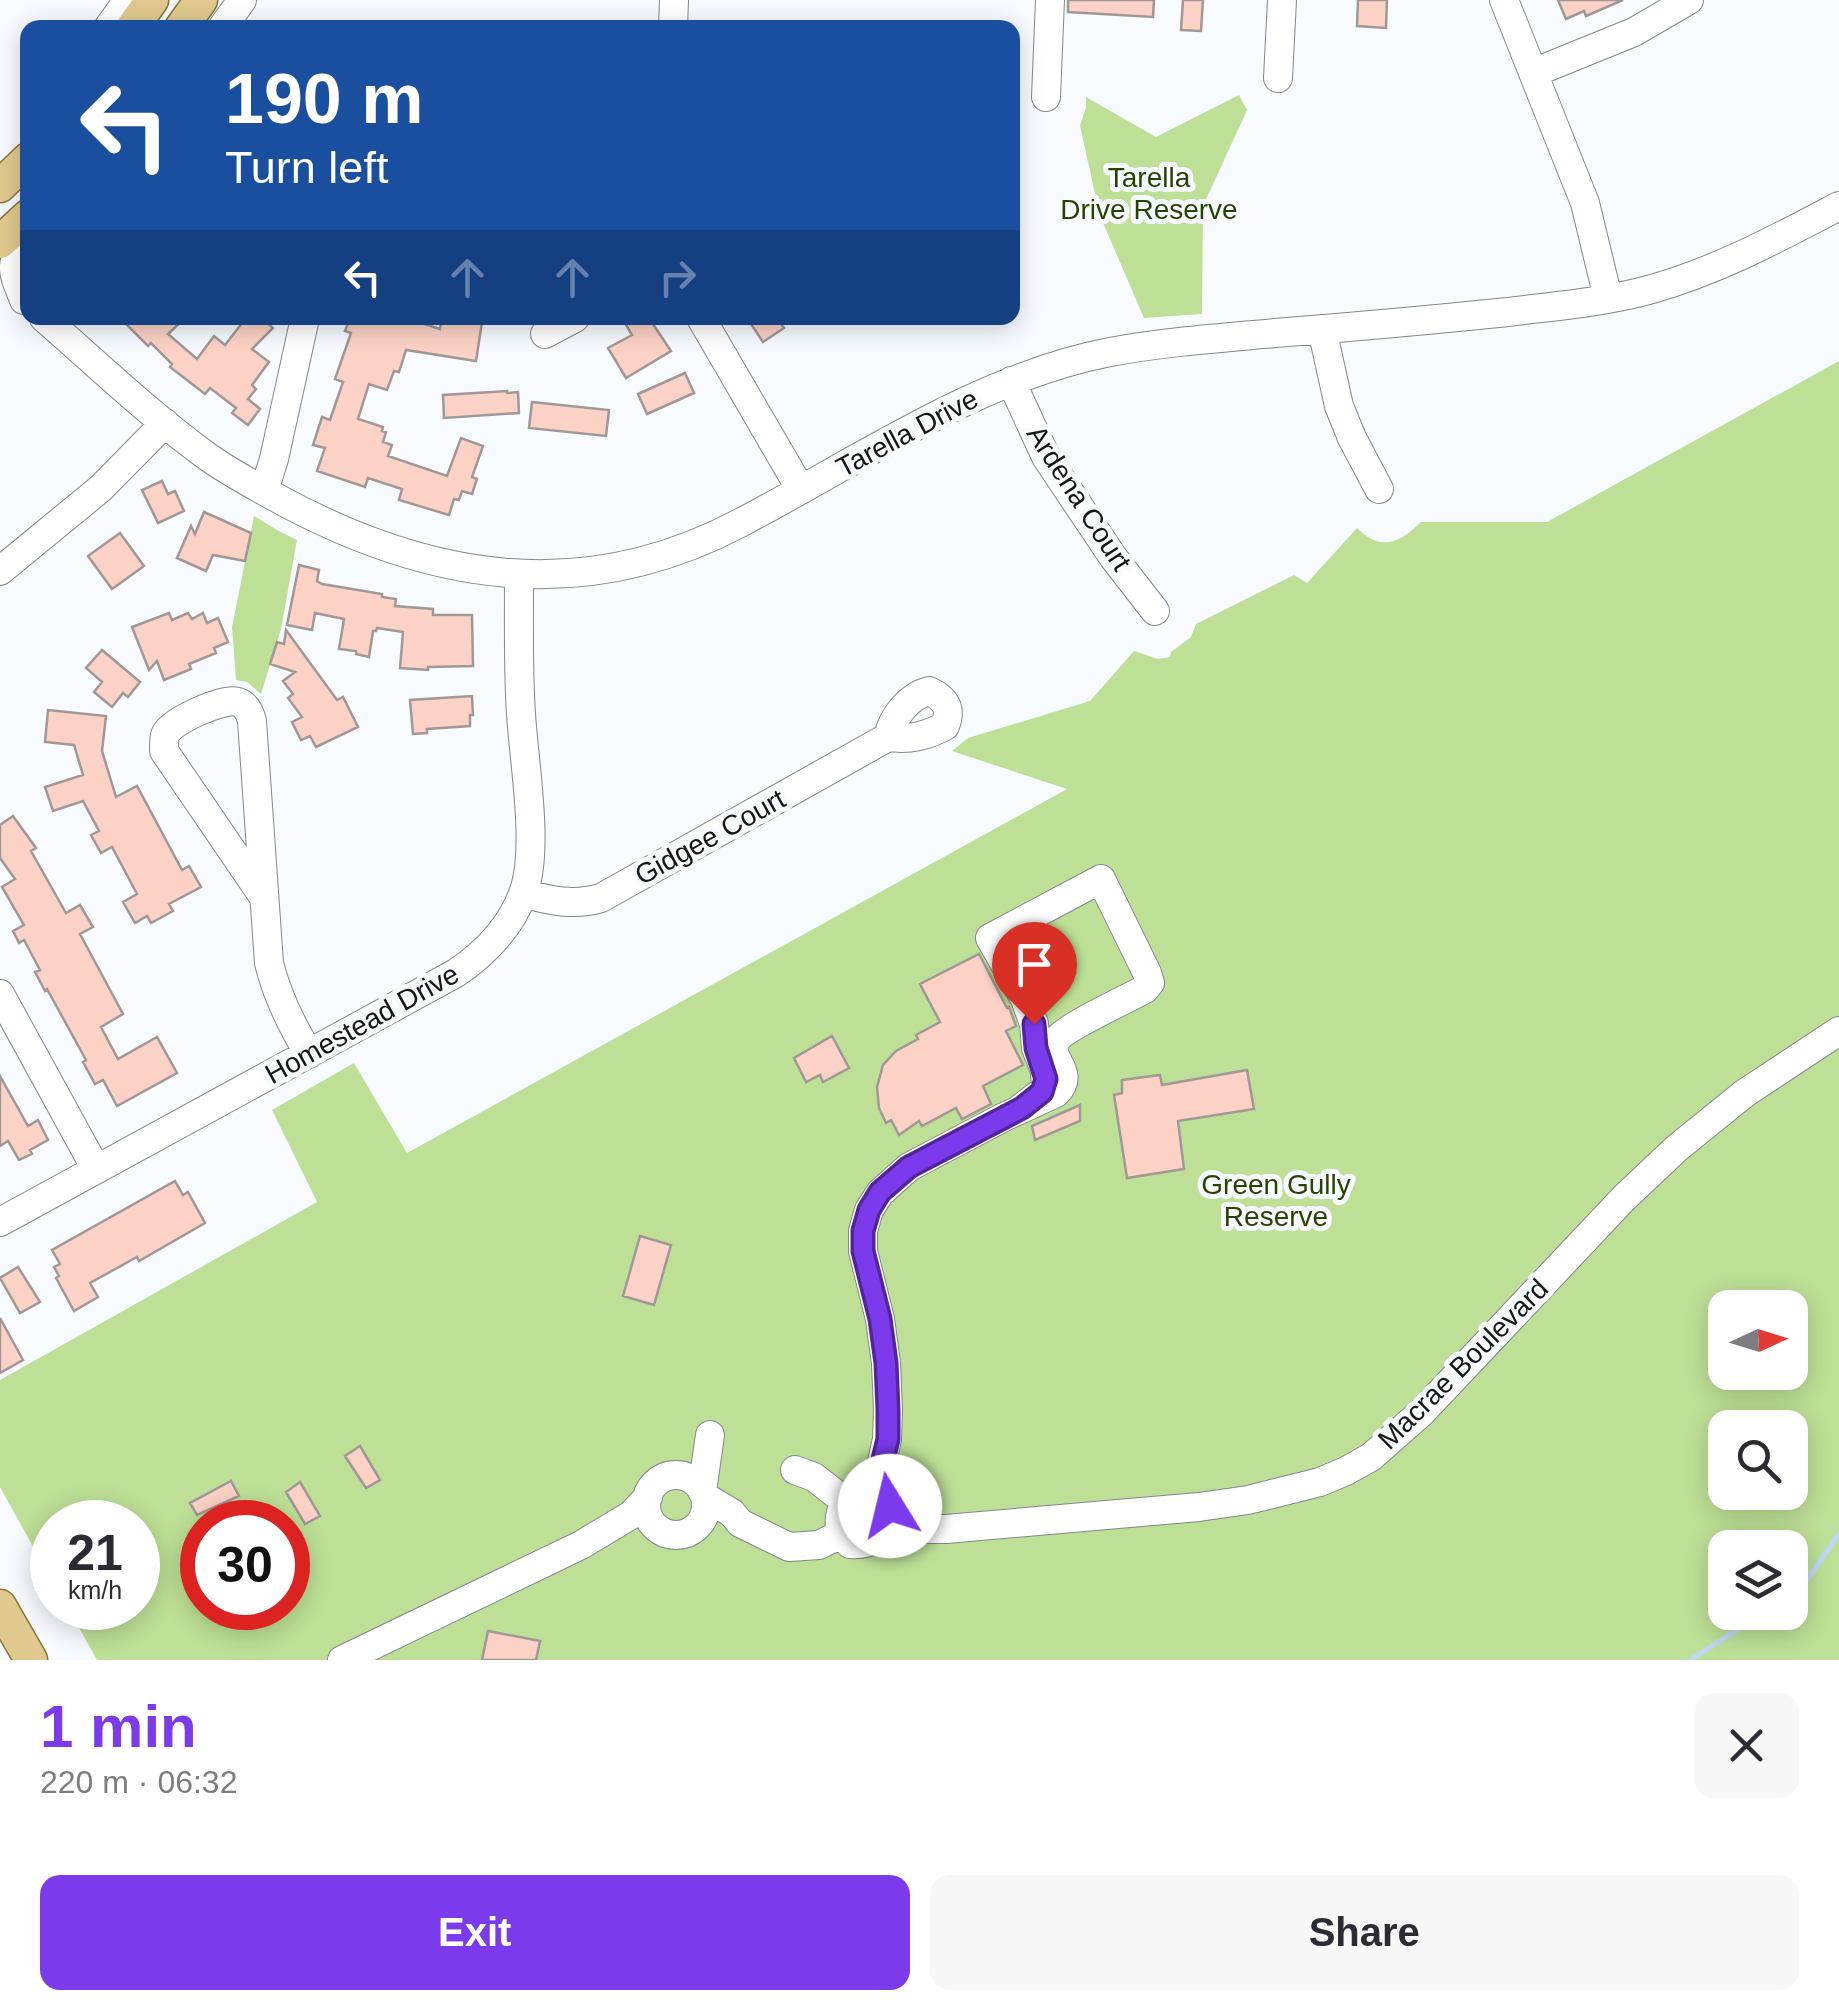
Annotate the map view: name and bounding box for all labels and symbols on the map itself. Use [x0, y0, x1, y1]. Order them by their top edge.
park label: Tarella Drive Reserve [1060, 162, 1238, 225]
street label: Tarella Drive [831, 383, 983, 483]
street label: Ardena Court [1021, 420, 1137, 576]
street label: Gidgee Court [630, 783, 791, 891]
pin [992, 922, 1077, 1025]
street label: Homestead Drive [260, 958, 464, 1090]
park label: Green Gully Reserve [1201, 1169, 1351, 1232]
street label: Macrae Boulevard [1372, 1273, 1554, 1455]
north arrow [1708, 1290, 1808, 1390]
position arrow [838, 1454, 942, 1558]
speed limit sign: 30 [180, 1500, 310, 1630]

